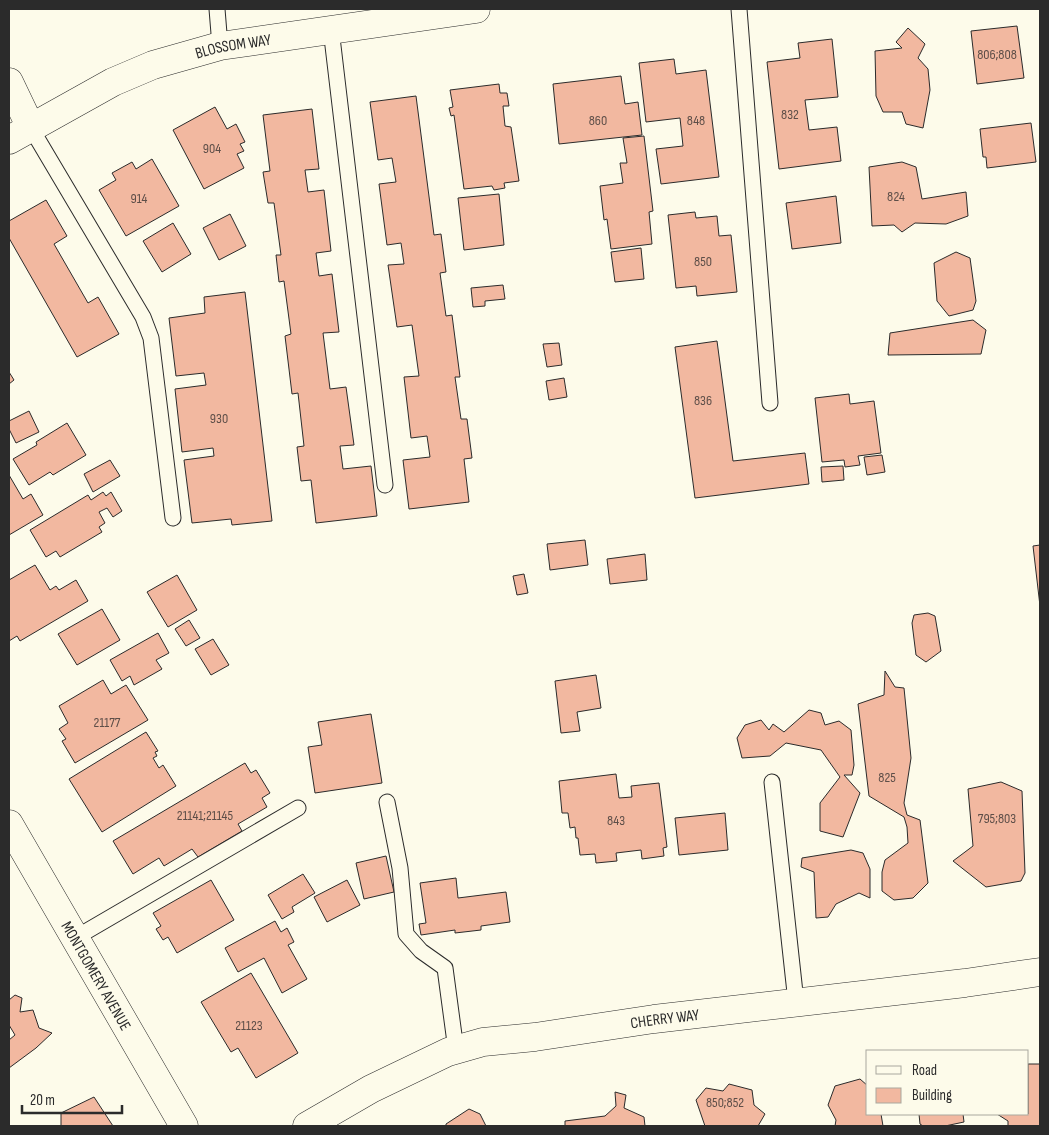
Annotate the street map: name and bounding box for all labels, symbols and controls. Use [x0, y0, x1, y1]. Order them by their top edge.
street label: BLOSSOM WAY [193, 31, 273, 64]
house number: 806;808 [977, 46, 1017, 63]
house number: 832 [781, 106, 799, 123]
house number: 860 [589, 112, 607, 129]
house number: 848 [687, 112, 705, 129]
house number: 904 [203, 140, 221, 157]
house number: 824 [887, 188, 905, 205]
house number: 914 [131, 190, 148, 207]
house number: 850 [694, 253, 712, 270]
house number: 836 [694, 392, 712, 409]
house number: 930 [210, 410, 228, 427]
house number: 21177 [94, 714, 121, 731]
house number: 825 [878, 769, 896, 786]
house number: 21141;21145 [177, 807, 234, 824]
house number: 795;803 [978, 810, 1016, 827]
house number: 843 [607, 812, 625, 829]
street label: MONTGOMERY AVENUE [56, 918, 135, 1034]
street label: CHERRY WAY [629, 1006, 701, 1033]
house number: 21123 [235, 1017, 263, 1034]
legend [866, 1050, 1029, 1115]
text: Road [912, 1061, 937, 1080]
scale bar [22, 1082, 122, 1114]
text: Building [912, 1086, 952, 1105]
text: 20 m [30, 1091, 55, 1110]
house number: 850;852 [706, 1094, 744, 1111]

